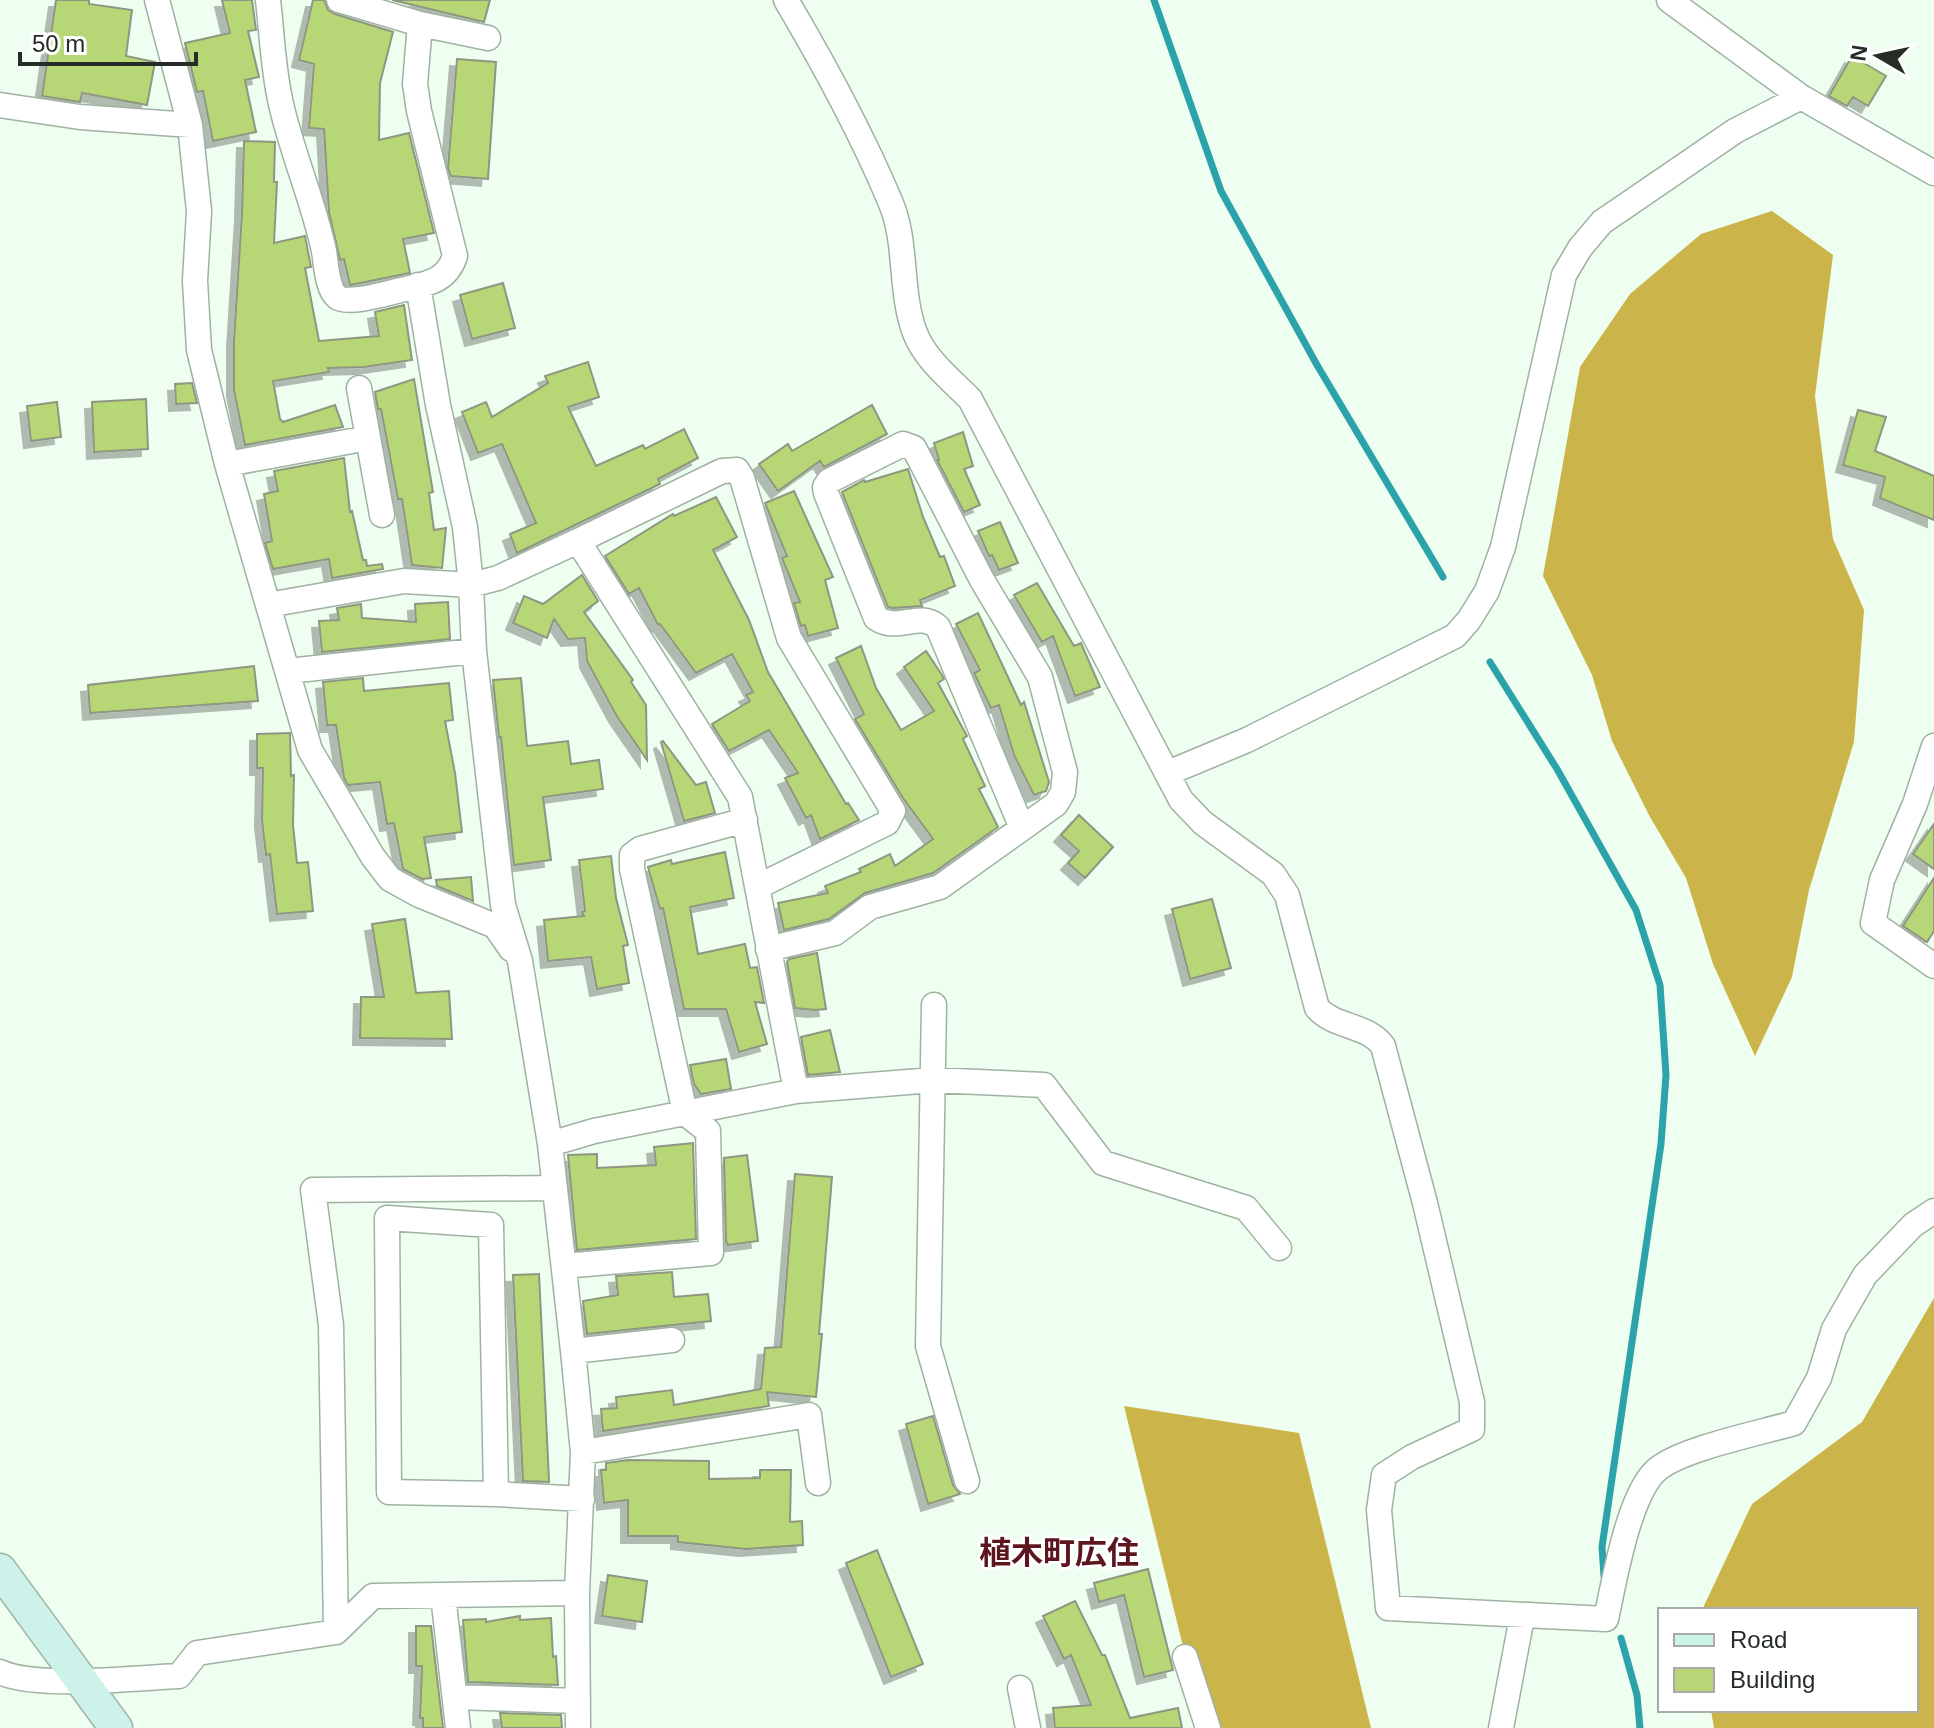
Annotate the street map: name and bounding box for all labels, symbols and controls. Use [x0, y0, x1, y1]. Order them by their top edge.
scale bar [20, 16, 196, 66]
north arrow [1838, 16, 1918, 96]
text: 50 m [32, 30, 85, 57]
text: N [1845, 43, 1872, 63]
district label: 植木町広住 [979, 1535, 1139, 1571]
legend [1658, 1608, 1918, 1712]
text: Road [1730, 1626, 1787, 1653]
text: Building [1730, 1666, 1815, 1693]

